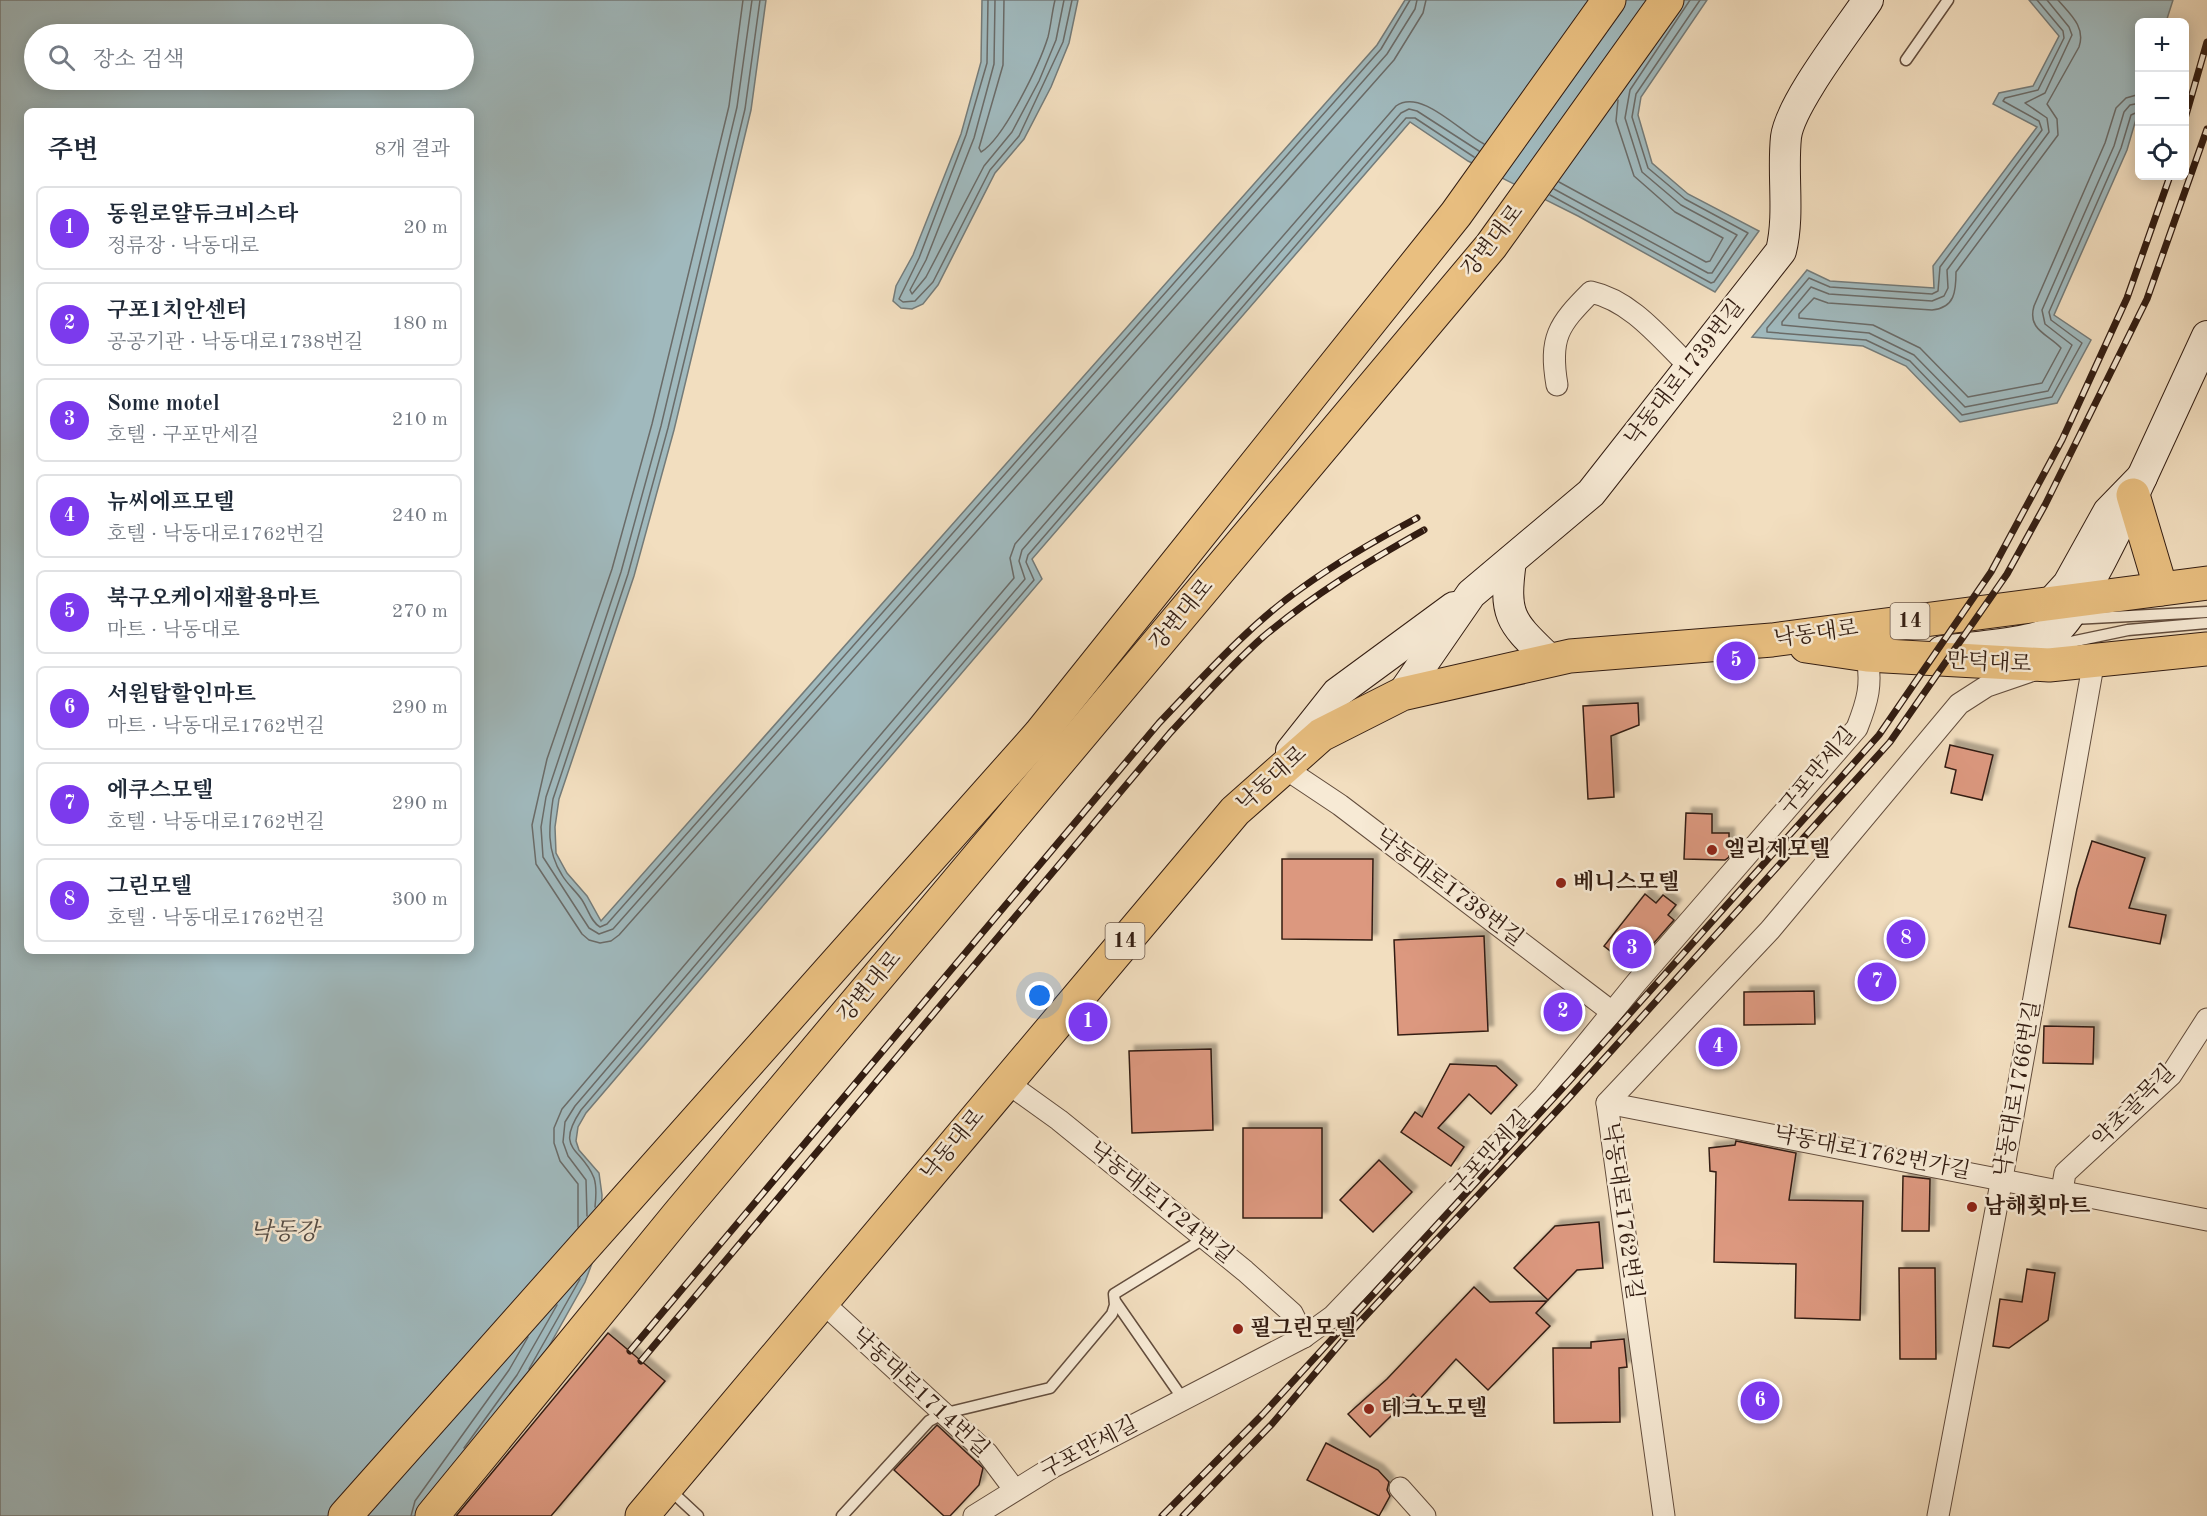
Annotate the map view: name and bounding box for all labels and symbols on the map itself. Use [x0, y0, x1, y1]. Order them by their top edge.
street label: 강변대로 [1457, 200, 1528, 281]
street label: 낙동대로1739번길 [1621, 295, 1749, 450]
street label: 강변대로 [1145, 575, 1218, 655]
road number: 14 [1890, 603, 1930, 639]
street label: 낙동대로 [1772, 616, 1860, 651]
pin: 5 [1716, 638, 1756, 684]
street label: 만덕대로 [1946, 649, 2032, 676]
street label: 구포만세길 [1775, 723, 1861, 819]
street label: 낙동대로 [1232, 742, 1311, 816]
street label: 낙동대로1738번길 [1371, 825, 1528, 951]
place label: 엘리제모텔 [1724, 836, 1830, 861]
marker: 엘리제모텔 [1705, 843, 1719, 857]
place label: 베니스모텔 [1573, 869, 1679, 894]
marker: 베니스모텔 [1554, 876, 1568, 890]
pin: 8 [1886, 916, 1926, 962]
road number: 14 [1106, 923, 1144, 959]
pin: 3 [1612, 926, 1652, 972]
street label: 강변대로 [833, 947, 906, 1027]
pin: 7 [1858, 960, 1896, 1004]
your location [1025, 981, 1054, 1010]
pin: 2 [1544, 990, 1582, 1034]
street label: 낙동대로1766번길 [1991, 999, 2044, 1179]
pin: 1 [1068, 1000, 1108, 1044]
pin: 4 [1698, 1024, 1738, 1070]
street label: 약초골목길 [2088, 1060, 2179, 1151]
street label: 낙동대로 [916, 1105, 989, 1185]
street label: 구포만세길 [1445, 1106, 1534, 1199]
street label: 낙동대로1762번길 [1599, 1121, 1646, 1301]
street label: 낙동대로1762번가길 [1772, 1122, 1972, 1183]
street label: 낙동대로1724번길 [1085, 1137, 1238, 1268]
place label: 남해횟마트 [1984, 1193, 2091, 1218]
marker: 남해횟마트 [1965, 1200, 1979, 1214]
water label: 낙동강 [249, 1218, 323, 1245]
place label: 필그린모텔 [1250, 1315, 1356, 1340]
marker: 필그린모텔 [1231, 1322, 1245, 1336]
street label: 낙동대로1714번길 [847, 1323, 993, 1462]
pin: 6 [1740, 1378, 1780, 1424]
place label: 테크노모텔 [1381, 1395, 1487, 1420]
marker: 테크노모텔 [1362, 1402, 1376, 1416]
street label: 구포만세길 [1036, 1412, 1141, 1483]

